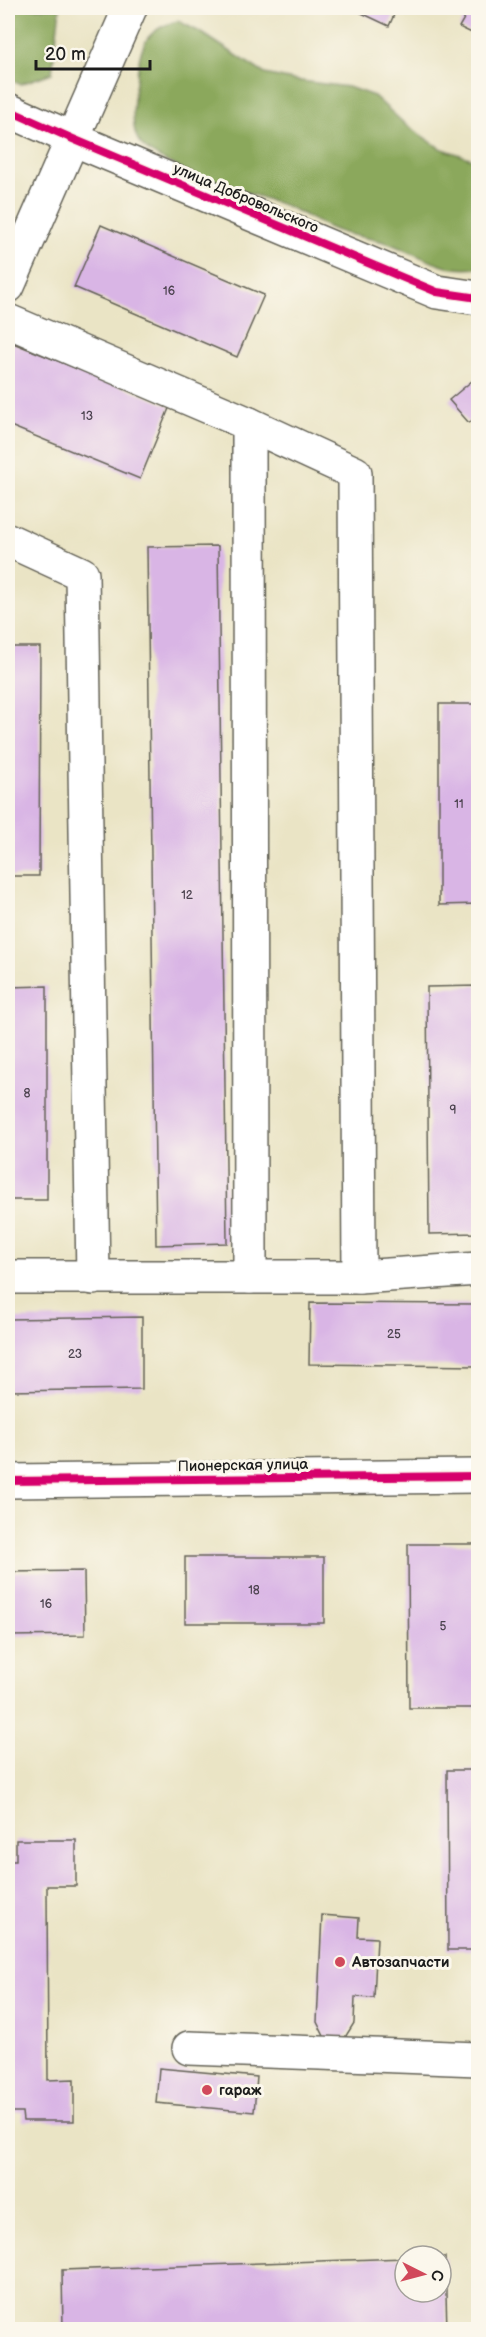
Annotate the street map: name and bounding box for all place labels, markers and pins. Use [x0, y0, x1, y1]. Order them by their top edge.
place label: Автозапчасти [351, 1953, 449, 1972]
marker: Автозапчасти [333, 1955, 347, 1969]
place label: гараж [219, 2081, 262, 2100]
marker: гараж [200, 2083, 214, 2097]

